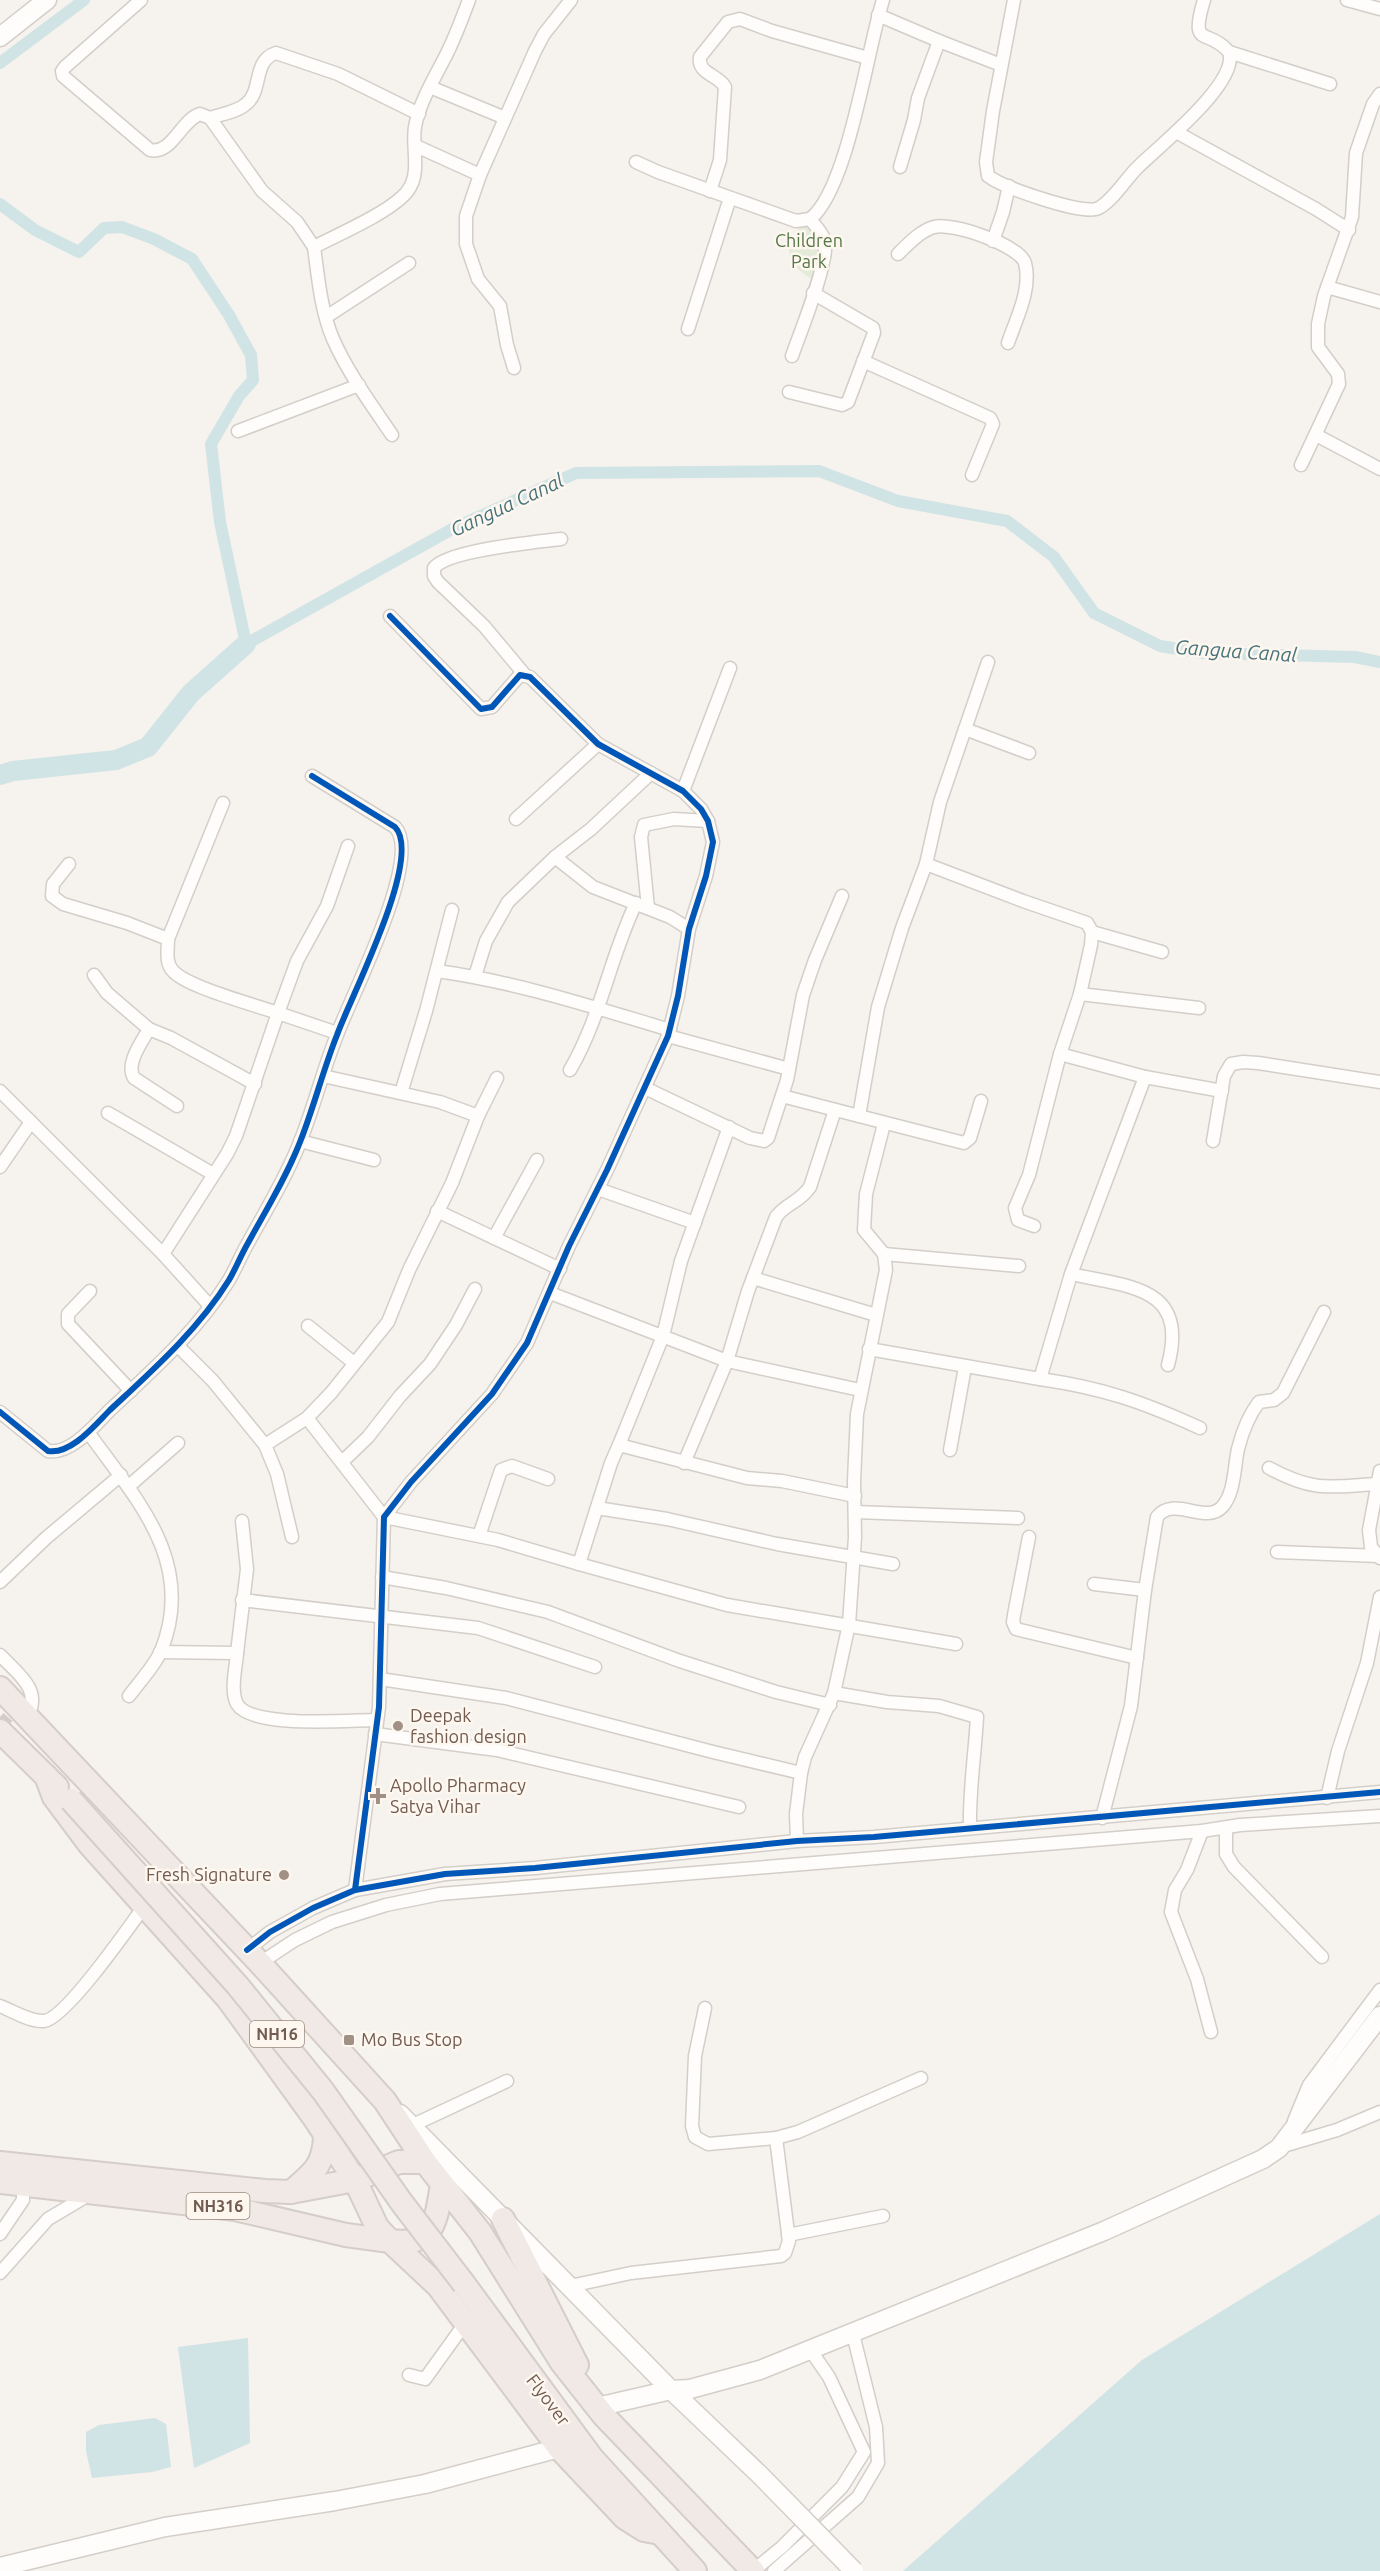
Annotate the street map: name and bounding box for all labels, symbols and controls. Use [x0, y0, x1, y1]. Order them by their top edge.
park label: Children Park [775, 230, 843, 271]
water label: Gangua Canal [446, 468, 567, 541]
water label: Gangua Canal [1174, 635, 1298, 666]
place label: Deepak fashion design [410, 1705, 527, 1746]
marker: Deepak fashion design [391, 1719, 405, 1733]
place label: Apollo Pharmacy Satya Vihar [390, 1775, 526, 1816]
marker: Apollo Pharmacy Satya Vihar [371, 1789, 385, 1803]
place label: Fresh Signature [146, 1864, 272, 1884]
marker: Fresh Signature [277, 1868, 291, 1882]
road number: NH16 [250, 2021, 304, 2047]
place label: Mo Bus Stop [361, 2029, 462, 2049]
marker: Mo Bus Stop [342, 2033, 356, 2047]
road number: NH316 [186, 2193, 250, 2219]
street label: Flyover [523, 2370, 575, 2429]

